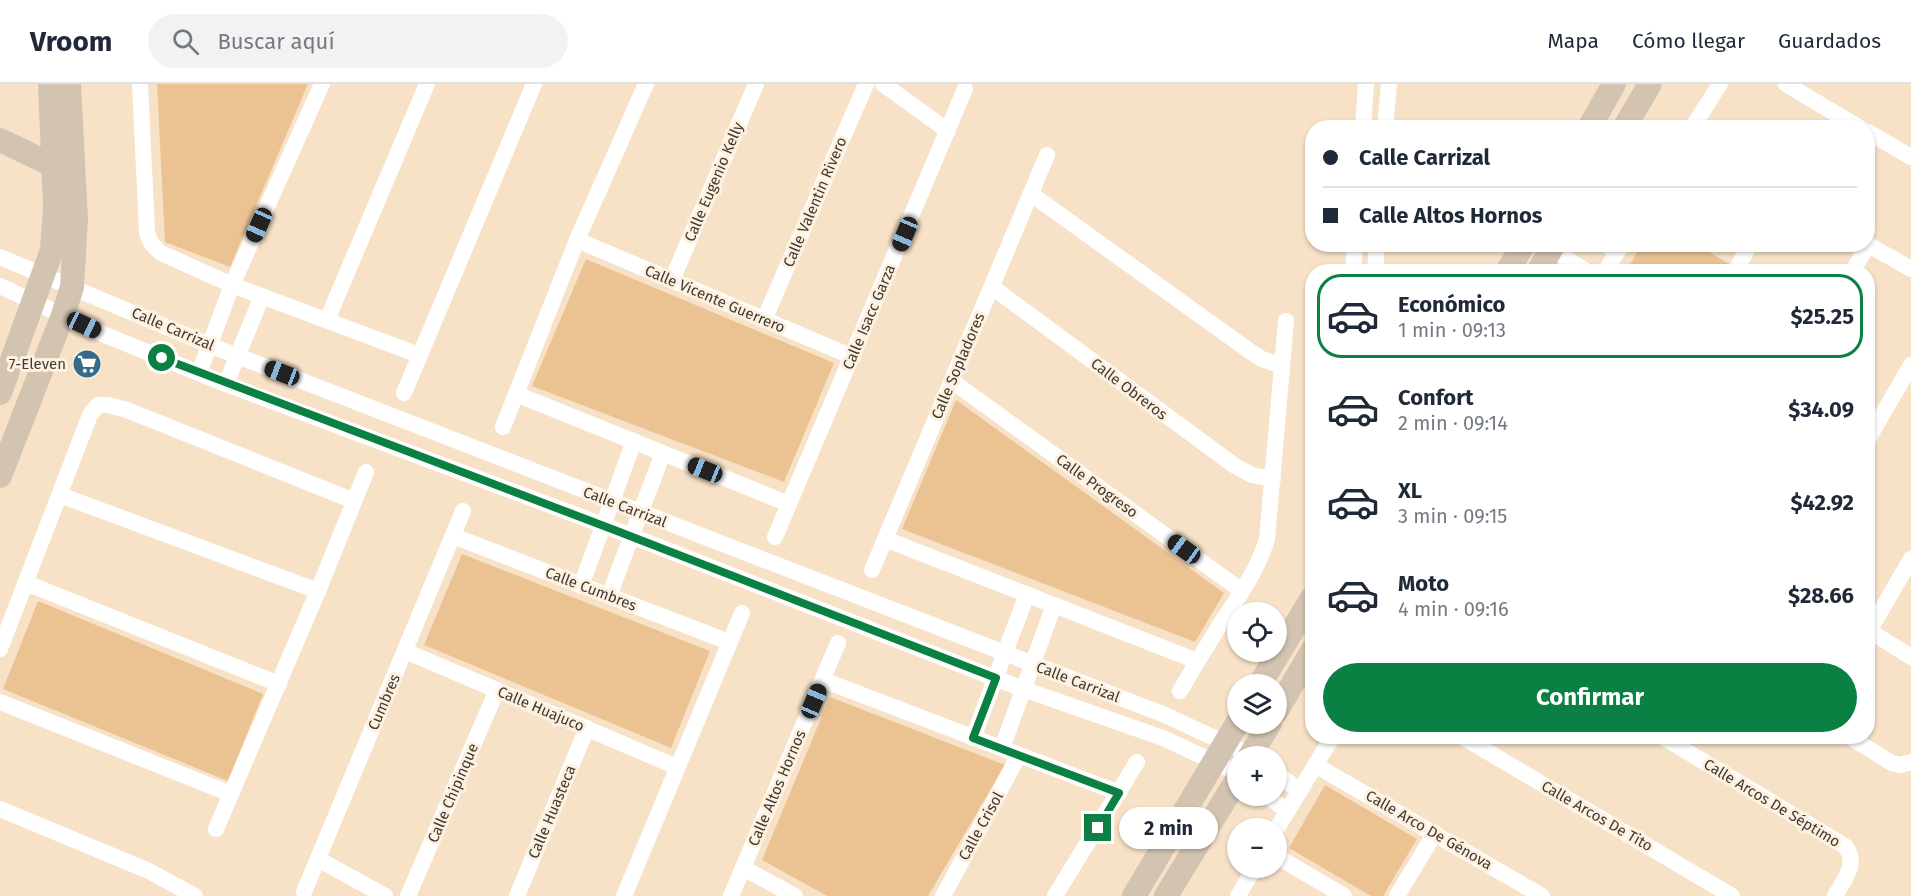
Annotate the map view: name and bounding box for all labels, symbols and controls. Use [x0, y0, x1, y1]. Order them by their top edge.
search box [148, 14, 568, 68]
text: Vroom [30, 25, 112, 58]
icon: search [169, 25, 202, 58]
text: Buscar aquí [217, 28, 335, 55]
text: Mapa [1547, 28, 1599, 54]
text: Cómo llegar [1632, 28, 1745, 54]
text: Guardados [1778, 28, 1881, 54]
street label: Calle Eugenio Kelly [681, 119, 748, 244]
street label: Calle Valentin Rivero [779, 134, 851, 270]
text: Calle Carrizal [1359, 144, 1490, 171]
text: Calle Altos Hornos [1359, 202, 1542, 229]
car [243, 205, 275, 245]
car [890, 214, 920, 254]
street label: Calle Vicente Guerrero [642, 261, 788, 337]
street label: Calle Isacc Garza [839, 262, 899, 372]
icon: car [1326, 289, 1380, 343]
text: Económico [1398, 291, 1505, 318]
text: $25.25 [1791, 303, 1854, 330]
street label: Calle Carrizal [129, 304, 218, 355]
car [64, 309, 104, 341]
street label: Calle Sopladores [928, 310, 988, 422]
text: 1 min · 09:13 [1398, 318, 1506, 342]
route start [148, 344, 175, 371]
supermarket icon: 7-Eleven [71, 348, 103, 380]
street label: Calle Obreros [1087, 354, 1171, 424]
place label: 7-Eleven [9, 355, 66, 373]
car [262, 358, 302, 388]
icon: car [1326, 382, 1380, 436]
text: Confort [1398, 384, 1474, 411]
text: $34.09 [1788, 396, 1854, 423]
text: 2 min · 09:14 [1398, 411, 1508, 435]
street label: Calle Progreso [1053, 450, 1141, 522]
car [685, 455, 725, 485]
icon: car [1326, 475, 1380, 529]
text: XL [1398, 477, 1422, 504]
street label: Calle Carrizal [581, 483, 670, 531]
text: $42.92 [1791, 489, 1854, 516]
text: 3 min · 09:15 [1398, 504, 1507, 528]
car [1164, 531, 1204, 567]
street label: Calle Cumbres [543, 563, 639, 615]
icon: car [1326, 568, 1380, 622]
text: Moto [1398, 570, 1449, 597]
text: $28.66 [1788, 582, 1854, 609]
text: 4 min · 09:16 [1398, 597, 1509, 621]
map controls [1227, 602, 1287, 878]
button: locate [1227, 602, 1287, 662]
street label: Calle Carrizal [1034, 658, 1123, 706]
button: Confirmar [1323, 663, 1857, 732]
street label: Cumbres [364, 671, 404, 733]
button: layers [1227, 674, 1287, 734]
car [799, 681, 829, 721]
street label: Calle Huajuco [495, 683, 587, 735]
street label: Calle Altos Hornos [744, 727, 810, 849]
street label: Calle Chipinque [424, 741, 482, 845]
button: + [1227, 746, 1287, 806]
street label: Calle Arcos De Séptimo [1700, 755, 1844, 851]
street label: Calle Huasteca [524, 763, 580, 861]
street label: Calle Arcos De Tito [1538, 777, 1656, 855]
street label: Calle Arco De Génova [1363, 786, 1495, 874]
street label: Calle Crisol [955, 788, 1007, 863]
callout: 2 min [1119, 807, 1218, 849]
route end [1084, 814, 1111, 841]
text: 2 min [1144, 816, 1193, 840]
button: − [1227, 818, 1287, 878]

